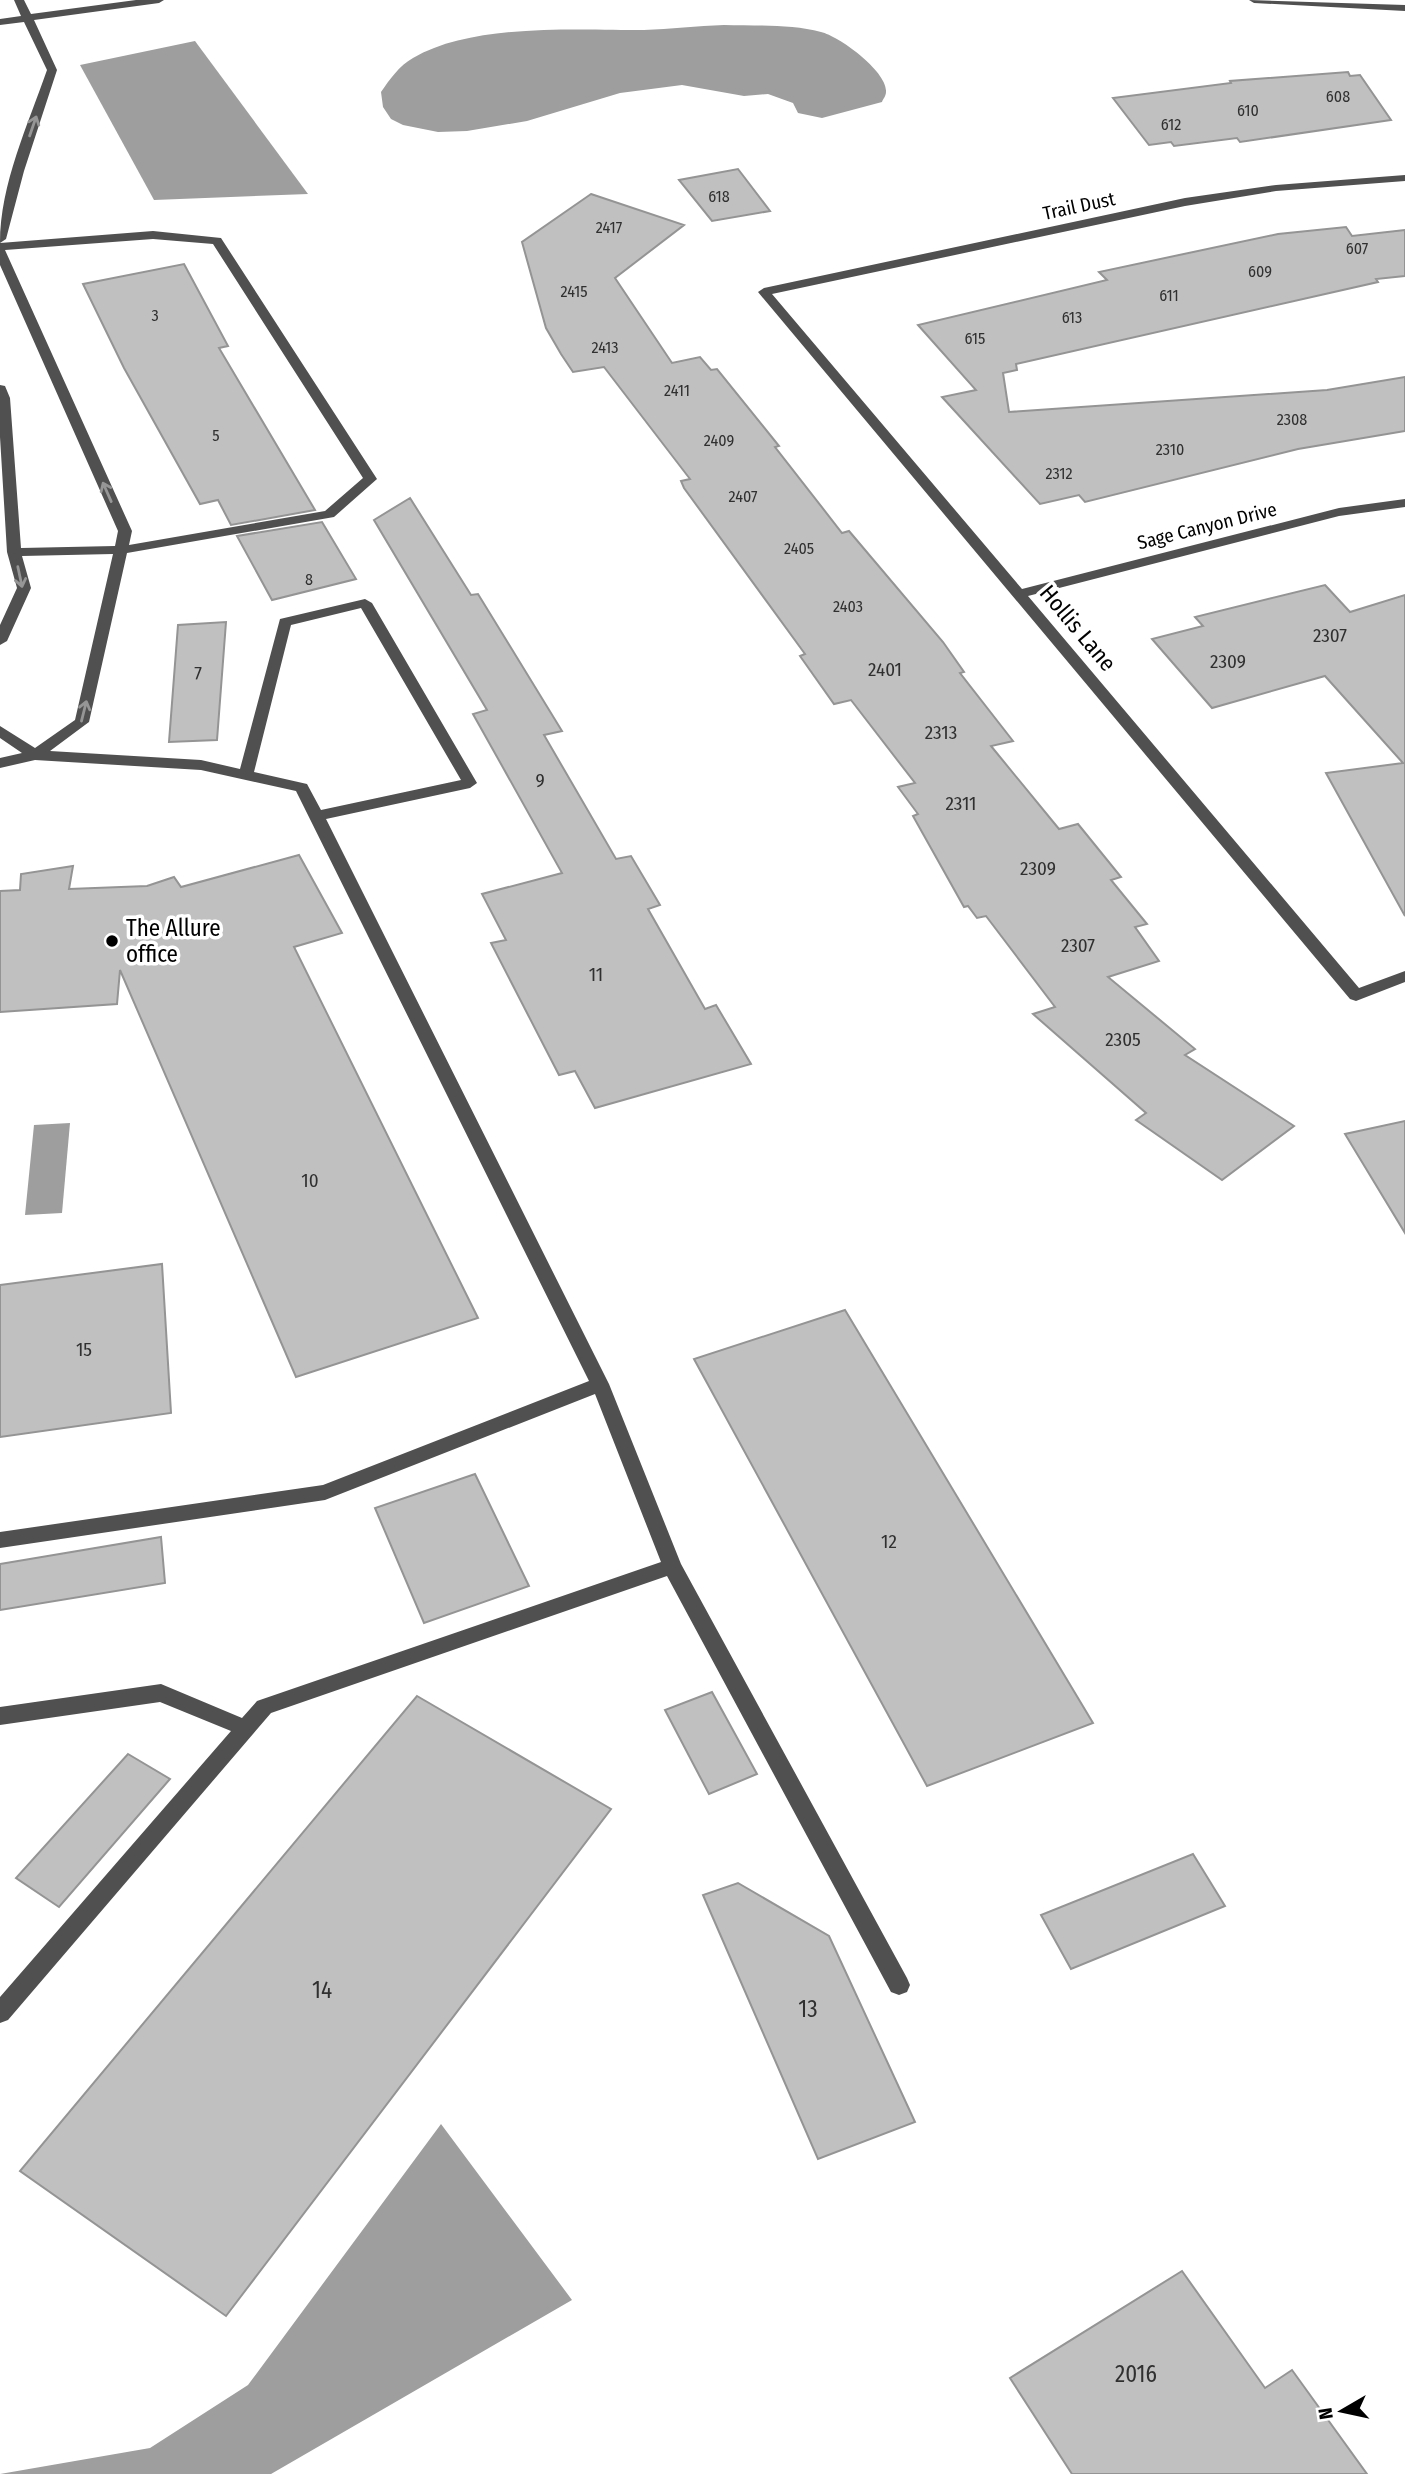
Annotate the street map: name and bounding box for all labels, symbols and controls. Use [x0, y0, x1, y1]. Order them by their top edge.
house number: 608 [1326, 87, 1350, 106]
house number: 610 [1237, 101, 1259, 120]
house number: 612 [1161, 115, 1181, 134]
one-way arrow [28, 116, 40, 138]
house number: 618 [708, 187, 730, 206]
street label: Trail Dust [1041, 187, 1118, 225]
house number: 2417 [596, 218, 623, 237]
house number: 607 [1346, 239, 1369, 258]
house number: 609 [1248, 262, 1272, 281]
house number: 2415 [560, 282, 588, 301]
house number: 611 [1159, 286, 1179, 305]
house number: 3 [151, 306, 159, 325]
house number: 613 [1062, 308, 1082, 327]
house number: 615 [965, 329, 985, 348]
house number: 2413 [591, 338, 619, 357]
house number: 2411 [664, 381, 690, 400]
house number: 2308 [1277, 410, 1307, 429]
house number: 5 [212, 426, 220, 445]
house number: 2409 [704, 431, 734, 450]
house number: 2310 [1156, 440, 1184, 459]
house number: 2312 [1045, 464, 1073, 483]
one-way arrow [100, 481, 113, 503]
house number: 2407 [728, 487, 758, 506]
street label: Sage Canyon Drive [1135, 498, 1279, 554]
house number: 2405 [784, 539, 814, 558]
one-way arrow [15, 566, 28, 588]
house number: 8 [305, 570, 313, 589]
street label: Hollis Lane [1034, 579, 1122, 677]
house number: 2403 [833, 597, 863, 616]
house number: 2307 [1313, 624, 1347, 647]
house number: 2309 [1210, 650, 1246, 673]
house number: 2401 [868, 658, 902, 681]
house number: 7 [194, 662, 202, 685]
one-way arrow [78, 700, 91, 722]
house number: 2313 [925, 721, 957, 744]
house number: 9 [535, 769, 545, 792]
house number: 2311 [945, 792, 977, 815]
house number: 2309 [1020, 857, 1056, 880]
place label: The Allure office [126, 914, 221, 968]
marker: The Allure office [104, 933, 120, 949]
house number: 2307 [1061, 934, 1095, 957]
house number: 11 [589, 963, 603, 986]
house number: 2305 [1105, 1028, 1141, 1051]
house number: 10 [301, 1169, 319, 1192]
house number: 15 [76, 1338, 92, 1361]
house number: 12 [881, 1530, 897, 1553]
house number: 14 [312, 1976, 332, 2004]
house number: 13 [798, 1995, 818, 2023]
house number: 2016 [1115, 2360, 1157, 2388]
north arrow [1307, 2376, 1377, 2446]
text: N [1313, 2406, 1338, 2421]

